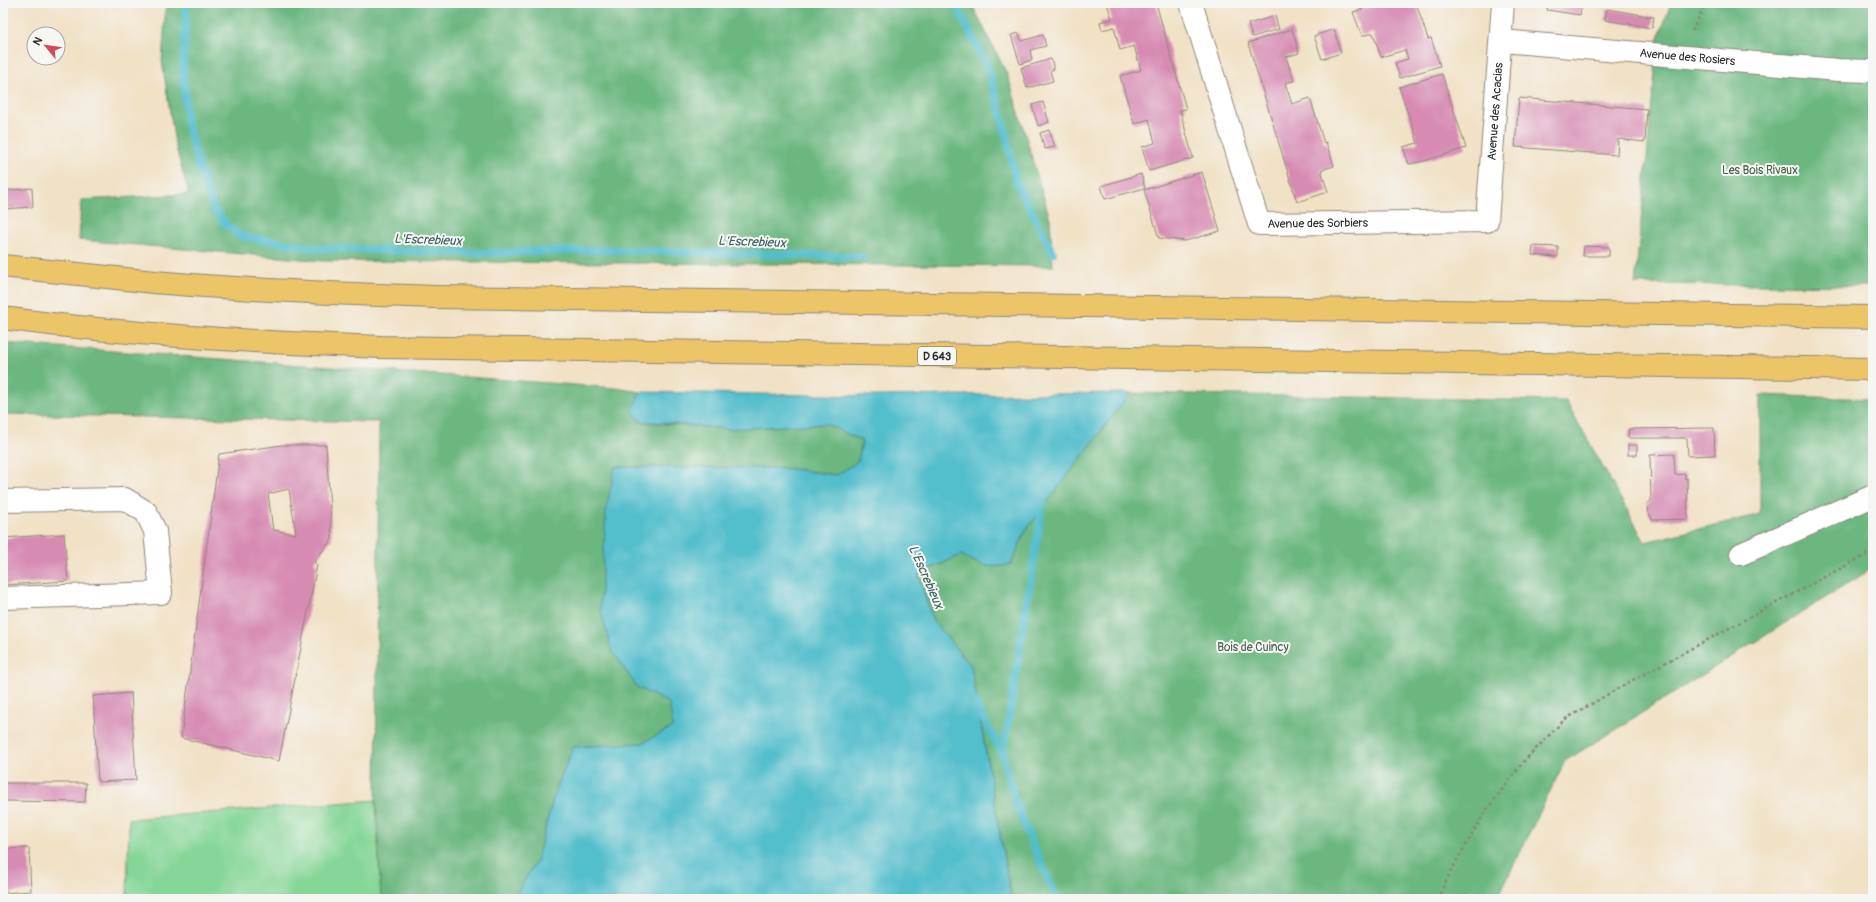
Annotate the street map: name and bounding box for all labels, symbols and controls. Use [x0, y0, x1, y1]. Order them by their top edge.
north arrow [26, 26, 66, 66]
text: N [30, 34, 45, 48]
street label: Avenue des Rosiers [1639, 45, 1736, 69]
street label: Avenue des Acacias [1484, 61, 1506, 161]
park label: Les Bois Rivaux [1722, 163, 1798, 178]
street label: Avenue des Sorbiers [1267, 215, 1369, 231]
water label: L'Escrebieux [394, 231, 464, 249]
water label: L'Escrebieux [718, 233, 788, 251]
road number: D 643 [918, 347, 956, 365]
water label: L'Escrebieux [905, 543, 948, 613]
park label: Bois de Cuincy [1217, 640, 1289, 655]

